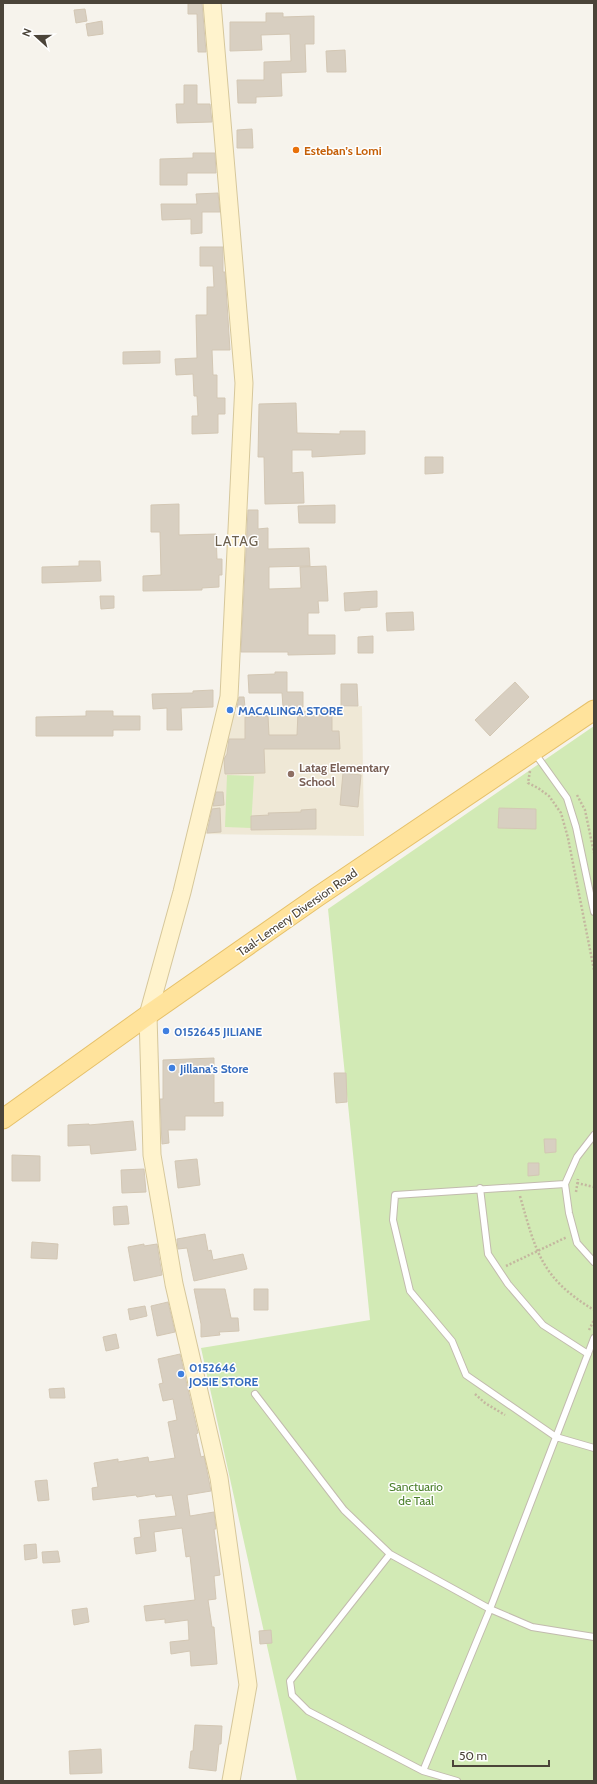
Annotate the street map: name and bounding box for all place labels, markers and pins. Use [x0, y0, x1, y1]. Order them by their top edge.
place label: Esteban’s Lomi [304, 143, 382, 158]
marker: Esteban’s Lomi [291, 145, 301, 155]
place label: MACALINGA STORE [238, 703, 343, 718]
marker: MACALINGA STORE [225, 705, 235, 715]
place label: Latag Elementary School [299, 760, 390, 789]
marker: Latag Elementary School [286, 769, 296, 779]
place label: 0152645 JILIANE [174, 1024, 262, 1039]
marker: 0152645 JILIANE [161, 1026, 171, 1036]
place label: Jillana's Store [179, 1061, 248, 1076]
marker: Jillana's Store [167, 1063, 177, 1073]
place label: 0152646 JOSIE STORE [188, 1360, 258, 1389]
marker: 0152646 JOSIE STORE [176, 1369, 186, 1379]

